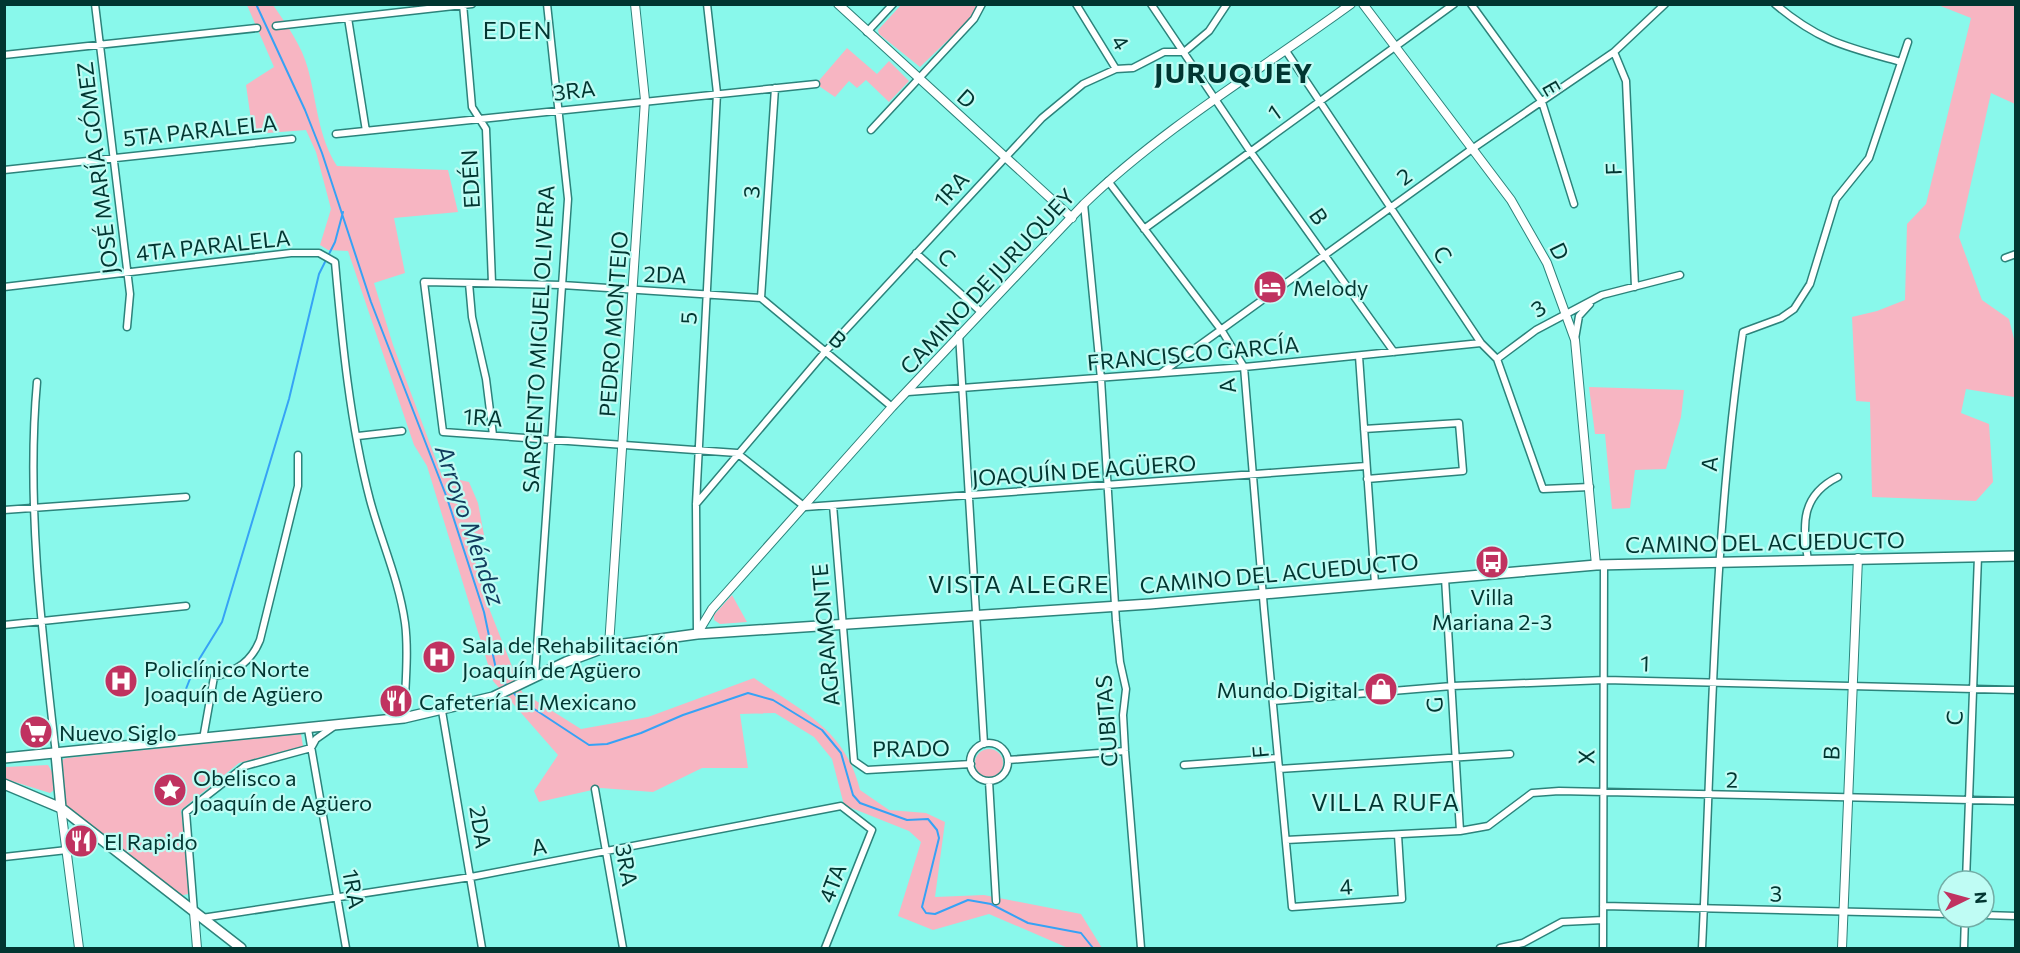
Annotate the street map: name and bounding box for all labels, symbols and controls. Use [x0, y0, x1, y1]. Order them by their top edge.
district label: EDEN [483, 15, 553, 44]
street label: 4 [1106, 29, 1136, 55]
district label: JURUQUEY [1154, 55, 1314, 89]
street label: JOSÉ MARÍA GÓMEZ [71, 60, 123, 276]
street label: 3RA [551, 74, 597, 106]
street label: E [1537, 76, 1567, 100]
street label: D [952, 83, 982, 113]
street label: 1 [1262, 98, 1286, 126]
street label: 5TA PARALELA [122, 108, 278, 152]
street label: EDÉN [455, 149, 485, 209]
street label: 2 [1391, 161, 1417, 191]
street label: F [1599, 162, 1627, 176]
street label: 1RA [928, 165, 974, 213]
street label: CAMINO DE JURUQUEY [894, 183, 1080, 379]
street label: SARGENTO MIGUEL OLIVERA [516, 185, 560, 493]
street label: 3 [737, 185, 765, 199]
street label: B [1304, 202, 1334, 230]
street label: 4TA PARALELA [134, 223, 292, 267]
street label: PEDRO MONTEJO [593, 230, 633, 418]
street label: D [1544, 238, 1576, 264]
street label: C [1428, 240, 1458, 268]
street label: C [932, 242, 962, 272]
street label: 2DA [643, 260, 687, 288]
hotel icon: Melody [1252, 269, 1288, 305]
place label: Melody [1293, 274, 1368, 301]
street label: 3 [1526, 293, 1550, 323]
street label: 5 [674, 311, 702, 325]
street label: B [824, 324, 852, 354]
street label: FRANCISCO GARCÍA [1086, 330, 1300, 376]
street label: A [1213, 377, 1241, 395]
street label: 1RA [462, 402, 504, 432]
water label: Arroyo Méndez [430, 440, 512, 609]
street label: JOAQUÍN DE AGÜERO [971, 449, 1197, 491]
street label: A [1695, 455, 1723, 473]
street label: CAMINO DEL ACUEDUCTO [1625, 526, 1905, 558]
bus stop icon: Villa Mariana 2-3 [1474, 544, 1510, 580]
street label: CAMINO DEL ACUEDUCTO [1138, 547, 1420, 599]
street label: AGRAMONTE [805, 563, 845, 707]
district label: VISTA ALEGRE [928, 569, 1110, 598]
place label: Villa Mariana 2-3 [1432, 583, 1552, 635]
place label: Sala de Rehabilitación Joaquín de Agüero [462, 631, 679, 683]
hospital icon: Sala de Rehabilitación Joaquín de Agüero [421, 639, 457, 675]
street label: 1 [1640, 649, 1650, 677]
place label: Policlínico Norte Joaquín de Agüero [144, 655, 323, 707]
hospital icon: Policlínico Norte Joaquín de Agüero [103, 663, 139, 699]
shop icon: Mundo Digital [1363, 671, 1399, 707]
street label: CUBITAS [1089, 674, 1123, 768]
place label: Mundo Digital [1216, 676, 1358, 703]
restaurant icon: Cafetería El Mexicano [378, 683, 414, 719]
place label: Cafetería El Mexicano [419, 688, 637, 715]
street label: G [1420, 696, 1448, 714]
street label: C [1940, 710, 1968, 726]
supermarket icon: Nuevo Siglo [18, 714, 54, 750]
place label: Nuevo Siglo [59, 719, 177, 746]
street label: PRADO [872, 734, 950, 762]
street label: F [1246, 745, 1274, 759]
street label: B [1817, 745, 1845, 761]
street label: X [1572, 749, 1600, 765]
place label: Obelisco a Joaquín de Agüero [193, 764, 372, 816]
street label: 2 [1726, 765, 1738, 793]
place icon: Obelisco a Joaquín de Agüero [152, 772, 188, 808]
district label: VILLA RUFA [1311, 787, 1461, 816]
street label: 2DA [464, 804, 498, 850]
restaurant icon: El Rapido [63, 823, 99, 859]
place label: El Rapido [104, 828, 198, 855]
street label: A [529, 831, 549, 861]
street label: 3RA [610, 842, 644, 888]
street label: 4TA [812, 860, 852, 906]
street label: 1RA [337, 867, 371, 911]
north arrow [1936, 869, 1996, 929]
street label: 4 [1338, 872, 1354, 900]
street label: 3 [1769, 879, 1783, 907]
text: N [1971, 891, 1991, 904]

